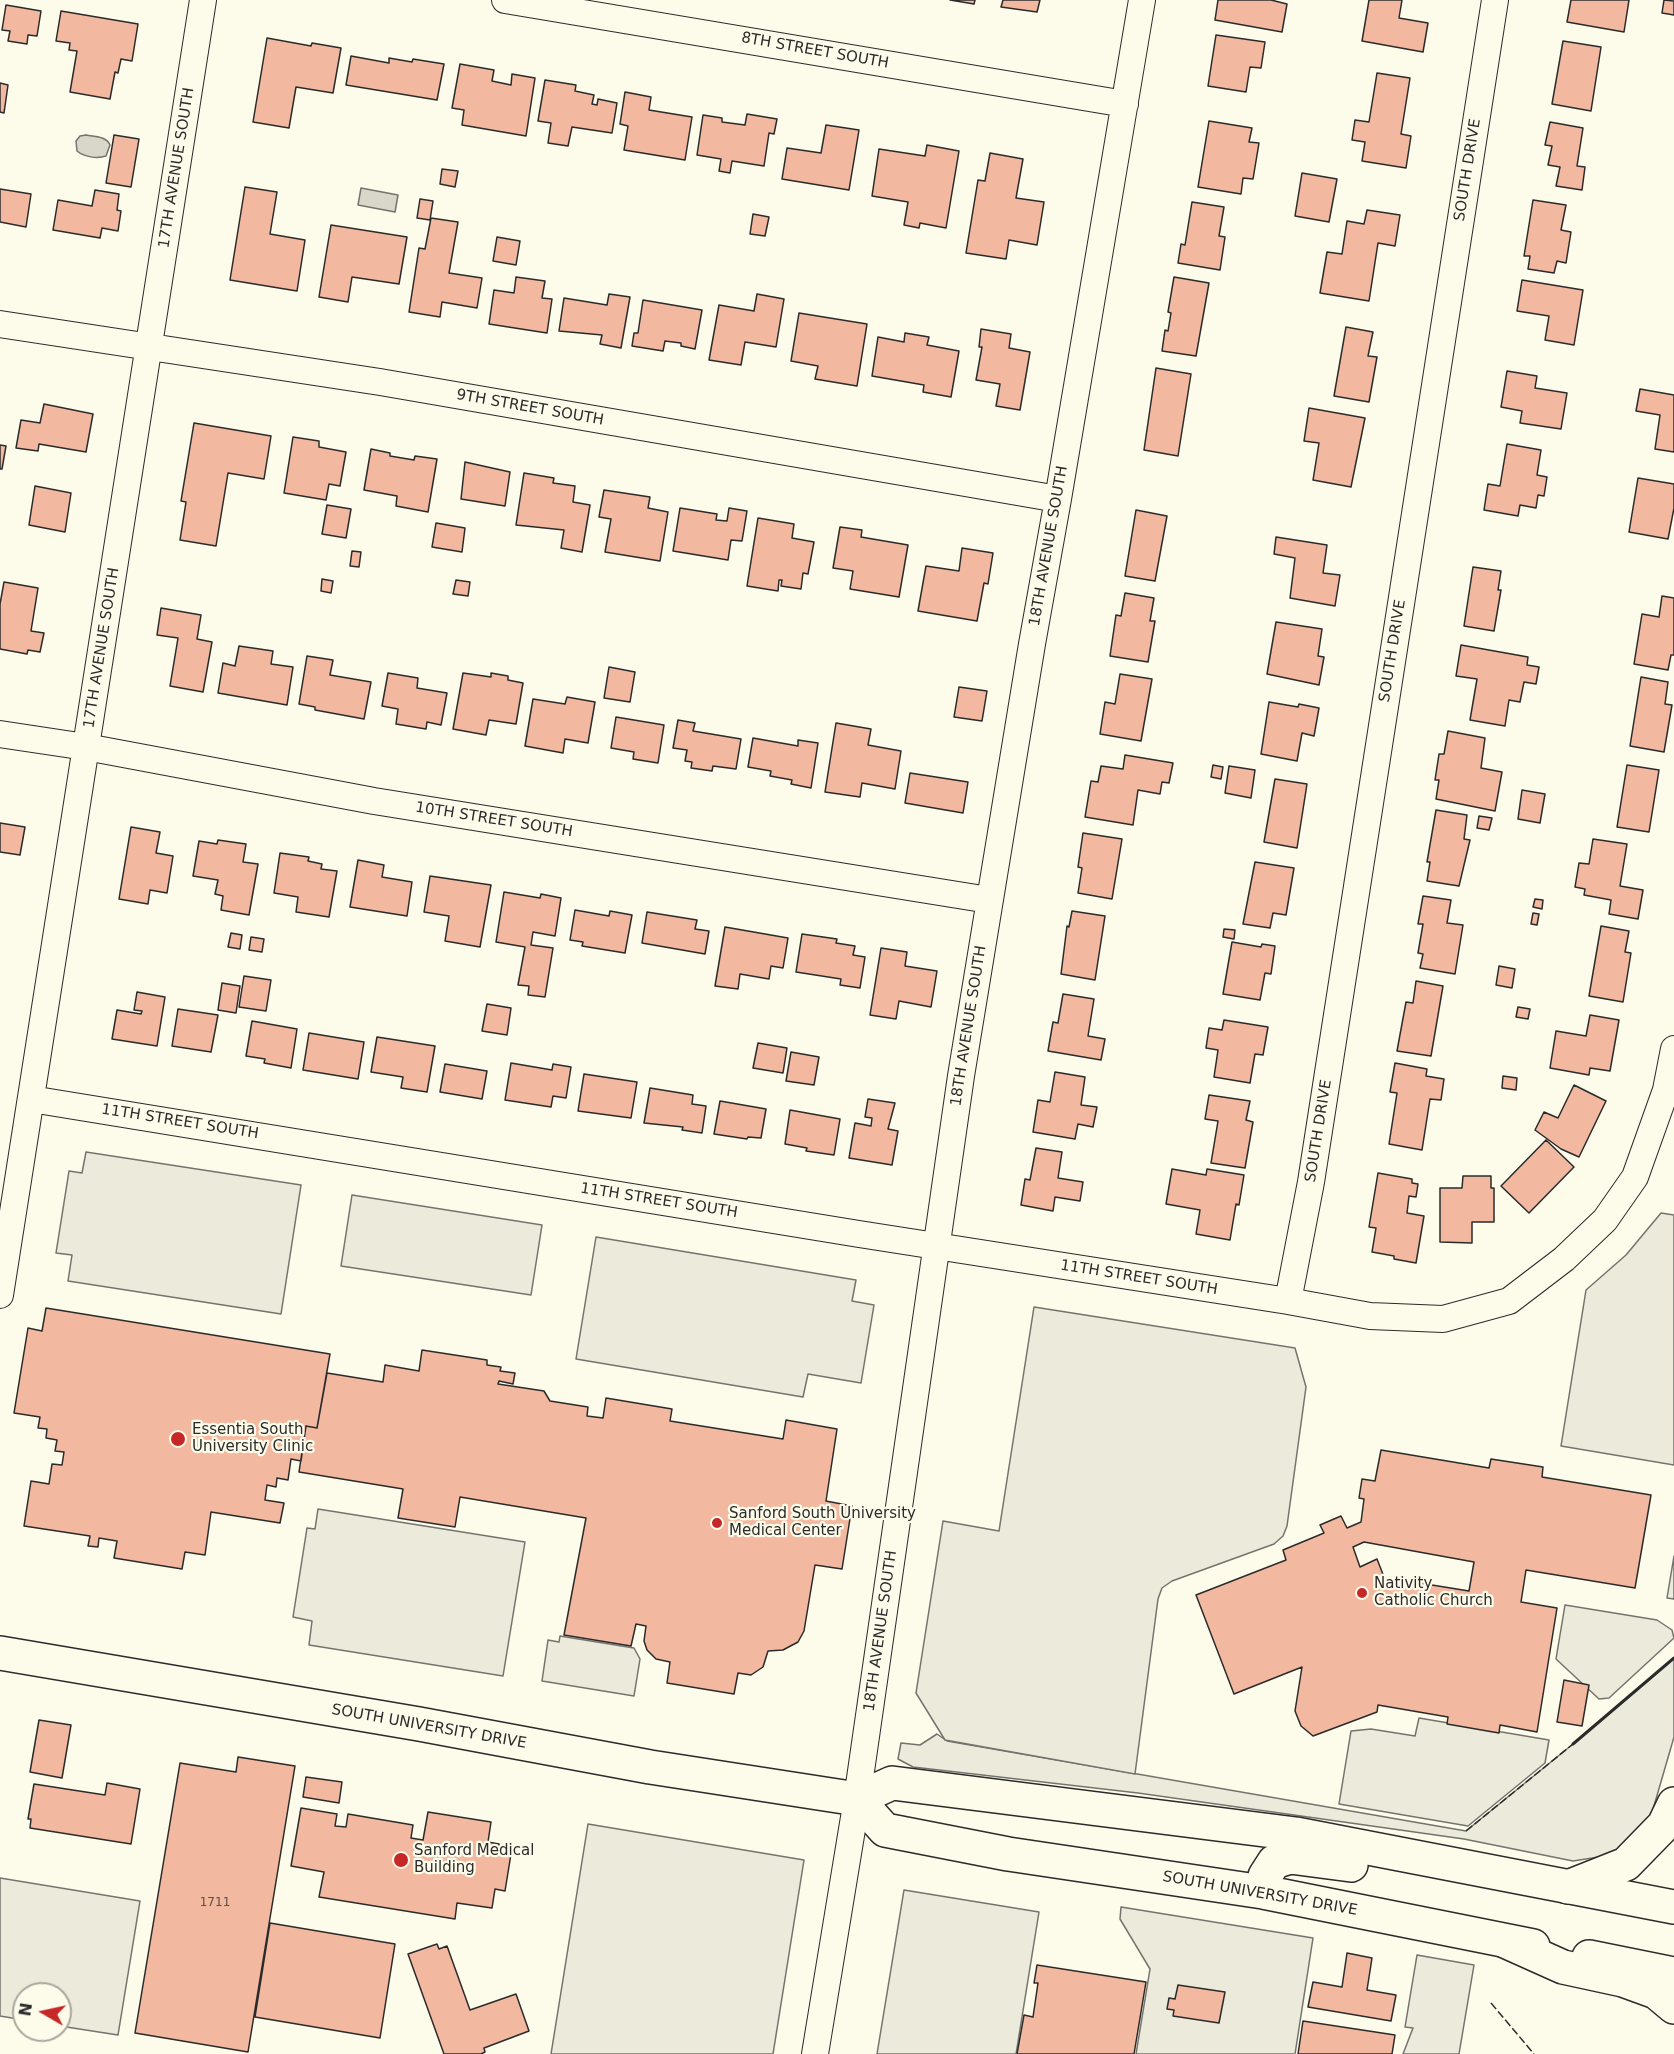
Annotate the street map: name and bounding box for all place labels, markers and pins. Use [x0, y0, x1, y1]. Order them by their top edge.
place label: Essentia South University Clinic [192, 1421, 313, 1456]
marker: Essentia South University Clinic [169, 1430, 187, 1448]
place label: Sanford South University Medical Center [729, 1505, 916, 1540]
marker: Sanford South University Medical Center [710, 1516, 724, 1530]
place label: Nativity Catholic Church [1374, 1575, 1493, 1610]
marker: Nativity Catholic Church [1355, 1586, 1369, 1600]
place label: Sanford Medical Building [414, 1842, 534, 1877]
marker: Sanford Medical Building [392, 1851, 410, 1869]

